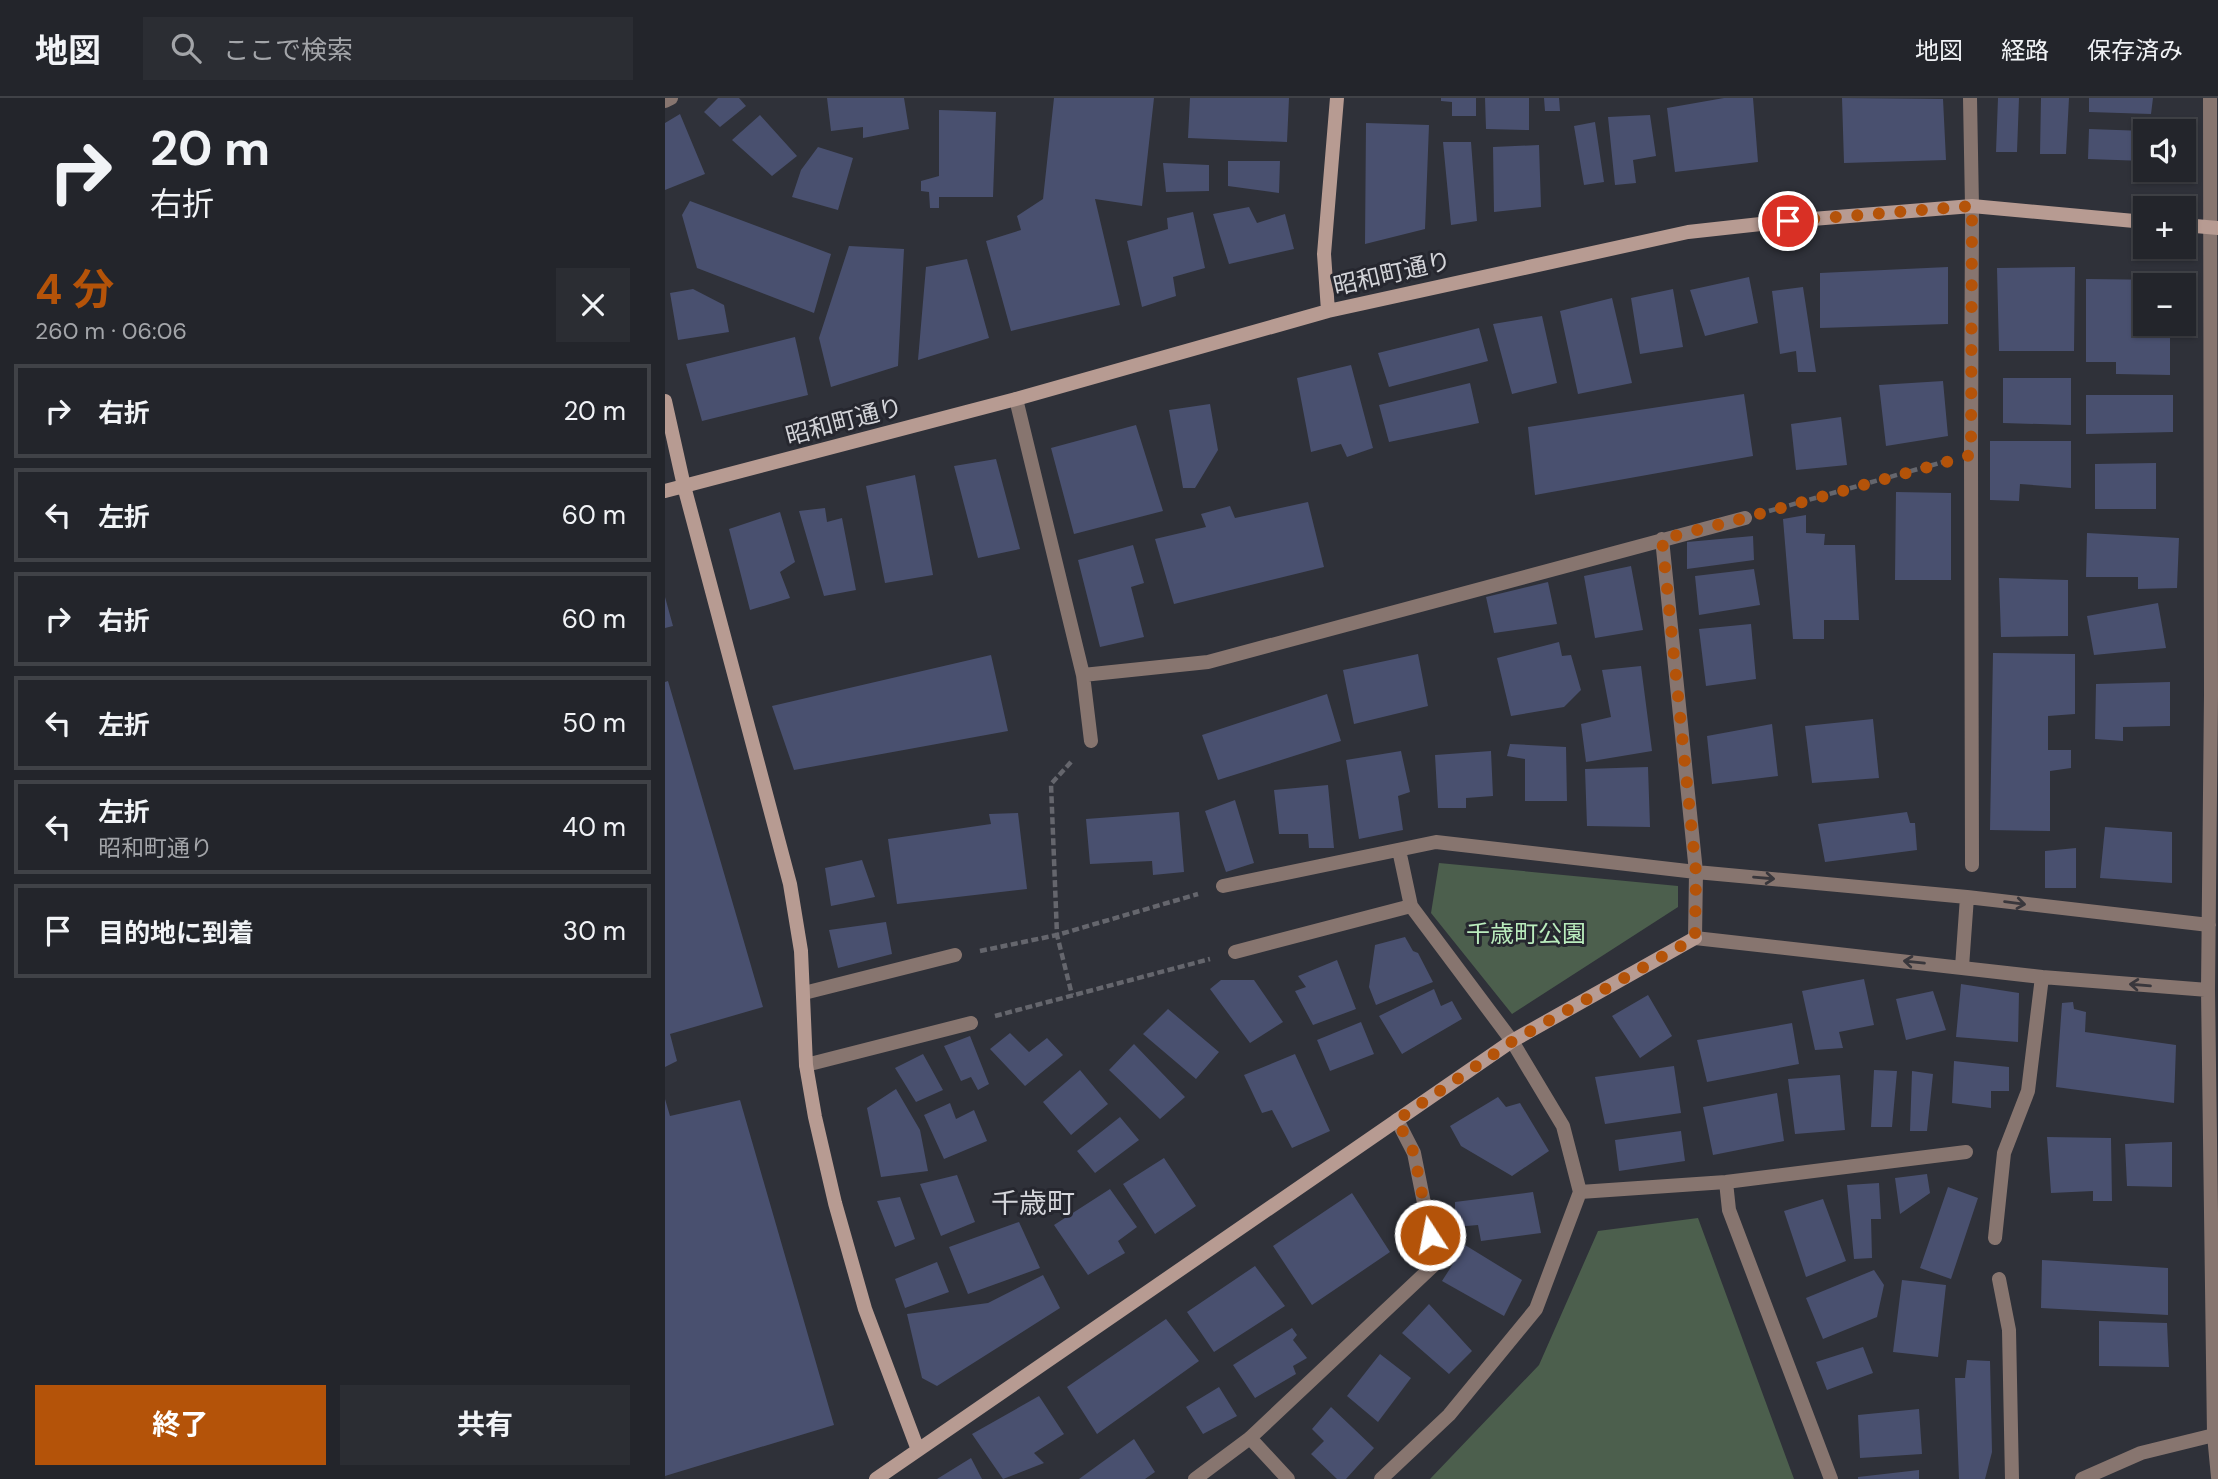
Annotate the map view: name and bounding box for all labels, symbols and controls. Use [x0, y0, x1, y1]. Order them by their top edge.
search box [143, 17, 633, 80]
text: 地図 [35, 29, 101, 72]
icon: search [167, 29, 205, 67]
text: ここで検索 [223, 33, 353, 67]
text: 地図 [1915, 35, 1963, 66]
text: 経路 [2001, 35, 2049, 66]
text: 保存済み [2087, 35, 2183, 66]
text: 20 m [150, 116, 270, 180]
map controls [2133, 119, 2196, 336]
button: sound [2133, 119, 2196, 182]
icon: right [35, 126, 126, 217]
text: 右折 [150, 183, 214, 225]
pin [1758, 191, 1818, 251]
button: + [2133, 196, 2196, 259]
icon: arrive [1769, 202, 1807, 240]
street label: 昭和町通り [1330, 244, 1454, 302]
text: 4 分 [35, 262, 114, 317]
button: close [556, 268, 630, 342]
button: − [2133, 273, 2196, 336]
text: 260 m · 06:06 [35, 316, 187, 346]
street label: 昭和町通り [782, 390, 906, 452]
icon: right [39, 392, 77, 430]
text: 20 m [563, 394, 626, 428]
text: 右折 [98, 396, 150, 430]
icon: left [39, 496, 77, 534]
text: 60 m [562, 498, 626, 532]
text: 左折 [98, 500, 150, 534]
icon: right [39, 600, 77, 638]
text: 60 m [562, 602, 626, 636]
text: 右折 [98, 604, 150, 638]
icon: left [39, 704, 77, 742]
text: 50 m [562, 706, 626, 740]
text: 左折 [98, 708, 150, 742]
text: 左折 [98, 795, 150, 829]
icon: left [39, 808, 77, 846]
text: 40 m [562, 810, 626, 844]
text: 昭和町通り [98, 833, 213, 863]
one-way arrow [1752, 872, 1775, 885]
one-way arrow [2003, 896, 2026, 909]
icon: arrive [39, 912, 77, 950]
text: 30 m [563, 914, 626, 948]
text: 目的地に到着 [98, 916, 254, 950]
park label: 千歳町公園 [1466, 918, 1586, 949]
one-way arrow [1903, 955, 1926, 968]
one-way arrow [2130, 978, 2152, 991]
district label: 千歳町 [991, 1185, 1075, 1222]
position arrow [1393, 1198, 1467, 1272]
button: 終了 [35, 1385, 326, 1465]
button: 共有 [340, 1385, 630, 1465]

